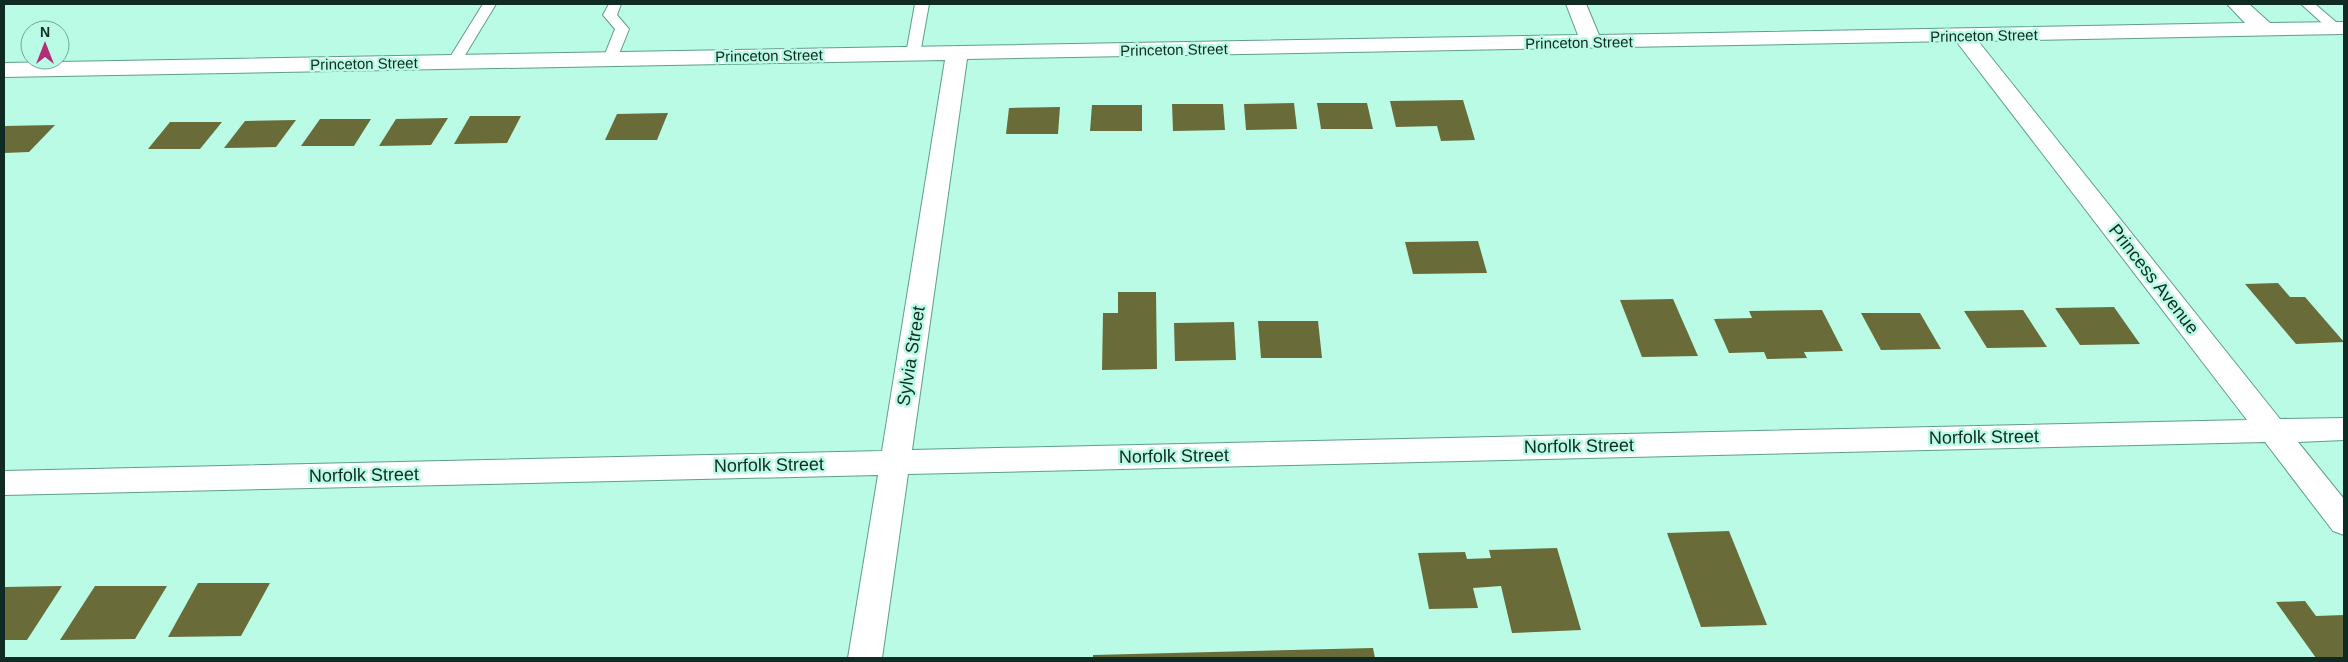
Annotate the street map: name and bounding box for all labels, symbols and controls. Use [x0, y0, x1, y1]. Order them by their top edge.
north arrow [20, 20, 70, 70]
text: N [40, 24, 50, 40]
street label: Princeton Street [1930, 26, 2039, 45]
street label: Princeton Street [1525, 33, 1634, 52]
street label: Princeton Street [1120, 40, 1229, 59]
street label: Princeton Street [715, 46, 824, 65]
street label: Princeton Street [310, 54, 419, 73]
street label: Princess Avenue [2105, 220, 2203, 338]
street label: Sylvia Street [893, 305, 929, 407]
street label: Norfolk Street [1929, 426, 2039, 448]
street label: Norfolk Street [1524, 435, 1634, 457]
street label: Norfolk Street [1119, 445, 1229, 467]
street label: Norfolk Street [714, 454, 824, 476]
street label: Norfolk Street [309, 464, 419, 486]

